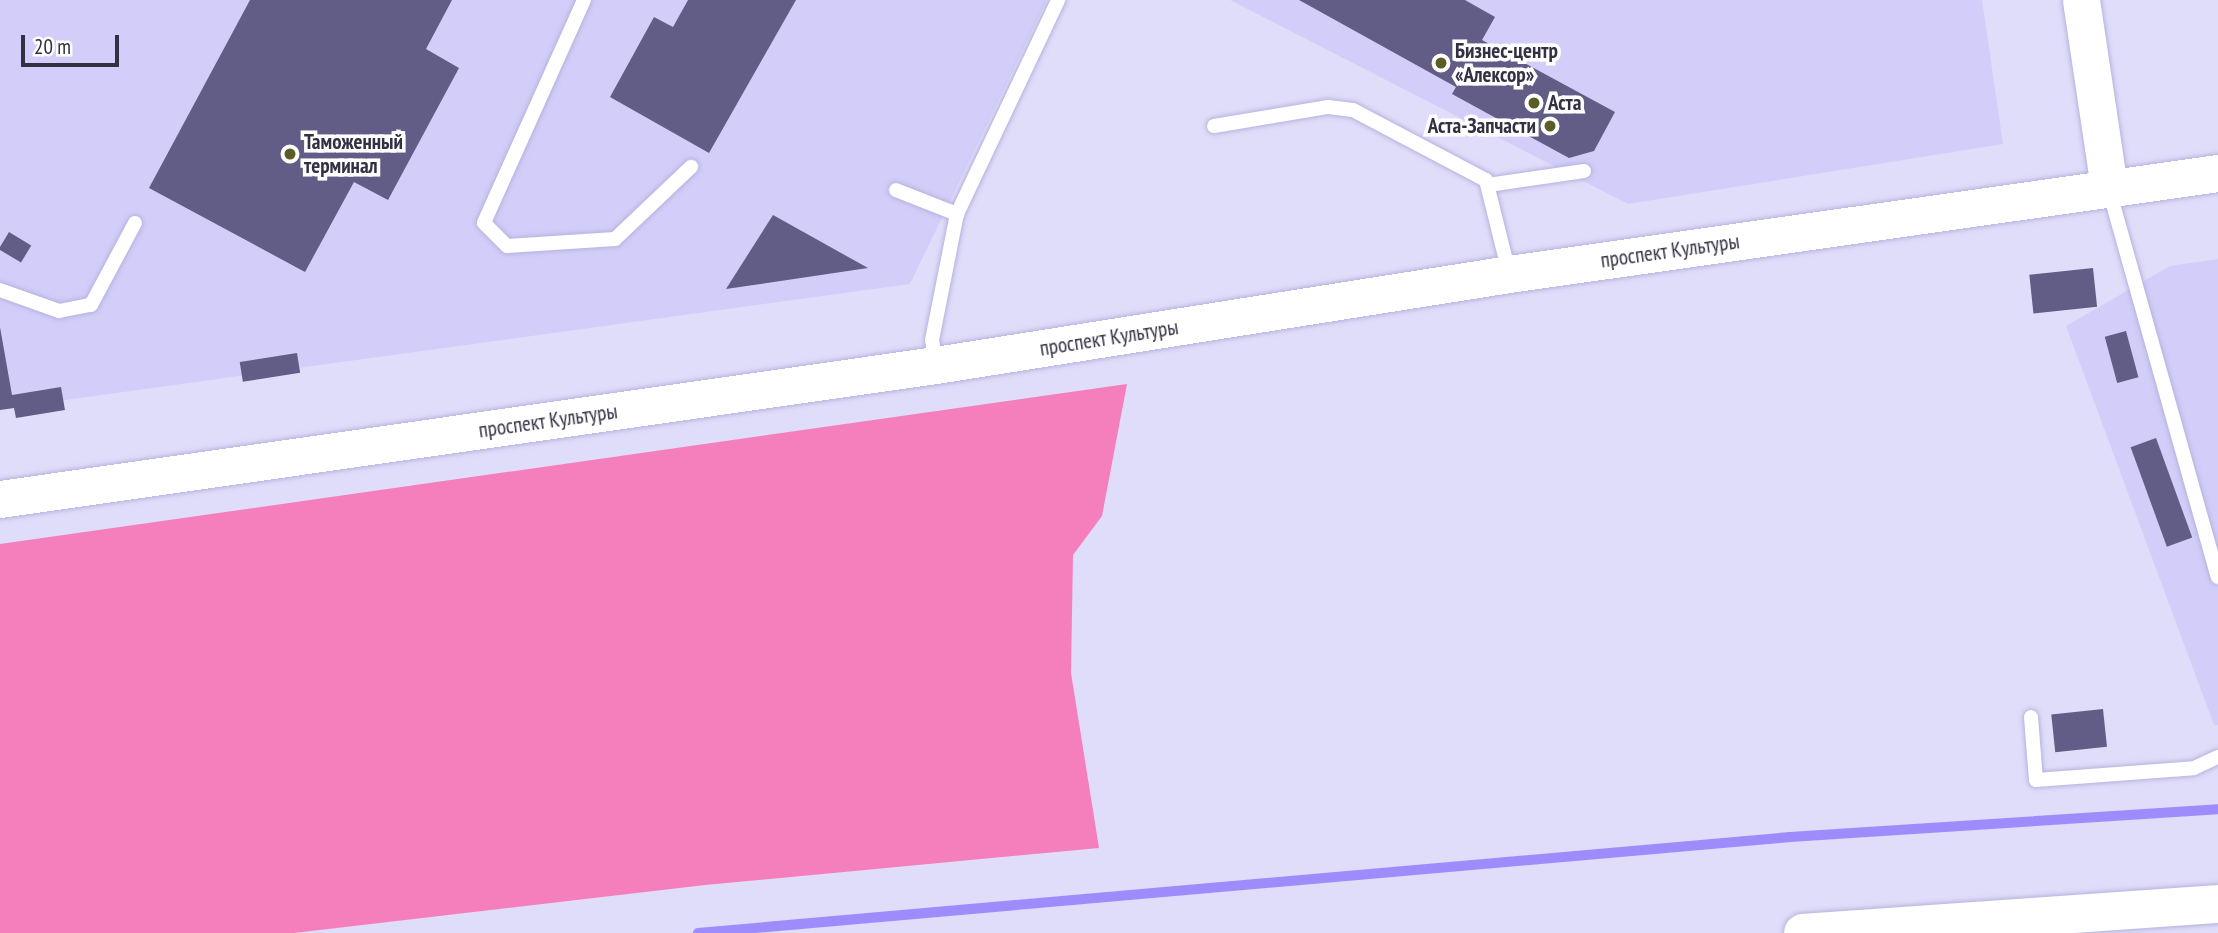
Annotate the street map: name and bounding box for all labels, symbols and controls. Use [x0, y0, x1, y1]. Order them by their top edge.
scale bar [24, 21, 122, 65]
text: 20 m [34, 33, 71, 60]
place label: Бизнес-центр «Алексор» [1455, 38, 1558, 88]
marker: Бизнес-центр «Алексор» [1433, 55, 1449, 71]
place label: Аста [1548, 90, 1581, 116]
marker: Аста [1526, 95, 1542, 111]
place label: Аста-Запчасти [1428, 113, 1536, 139]
marker: Аста-Запчасти [1542, 118, 1558, 134]
place label: Таможенный терминал [304, 129, 403, 179]
marker: Таможенный терминал [282, 146, 298, 162]
street label: проспект Культуры [1599, 229, 1741, 273]
street label: проспект Культуры [1038, 315, 1180, 361]
street label: проспект Культуры [477, 399, 619, 443]

